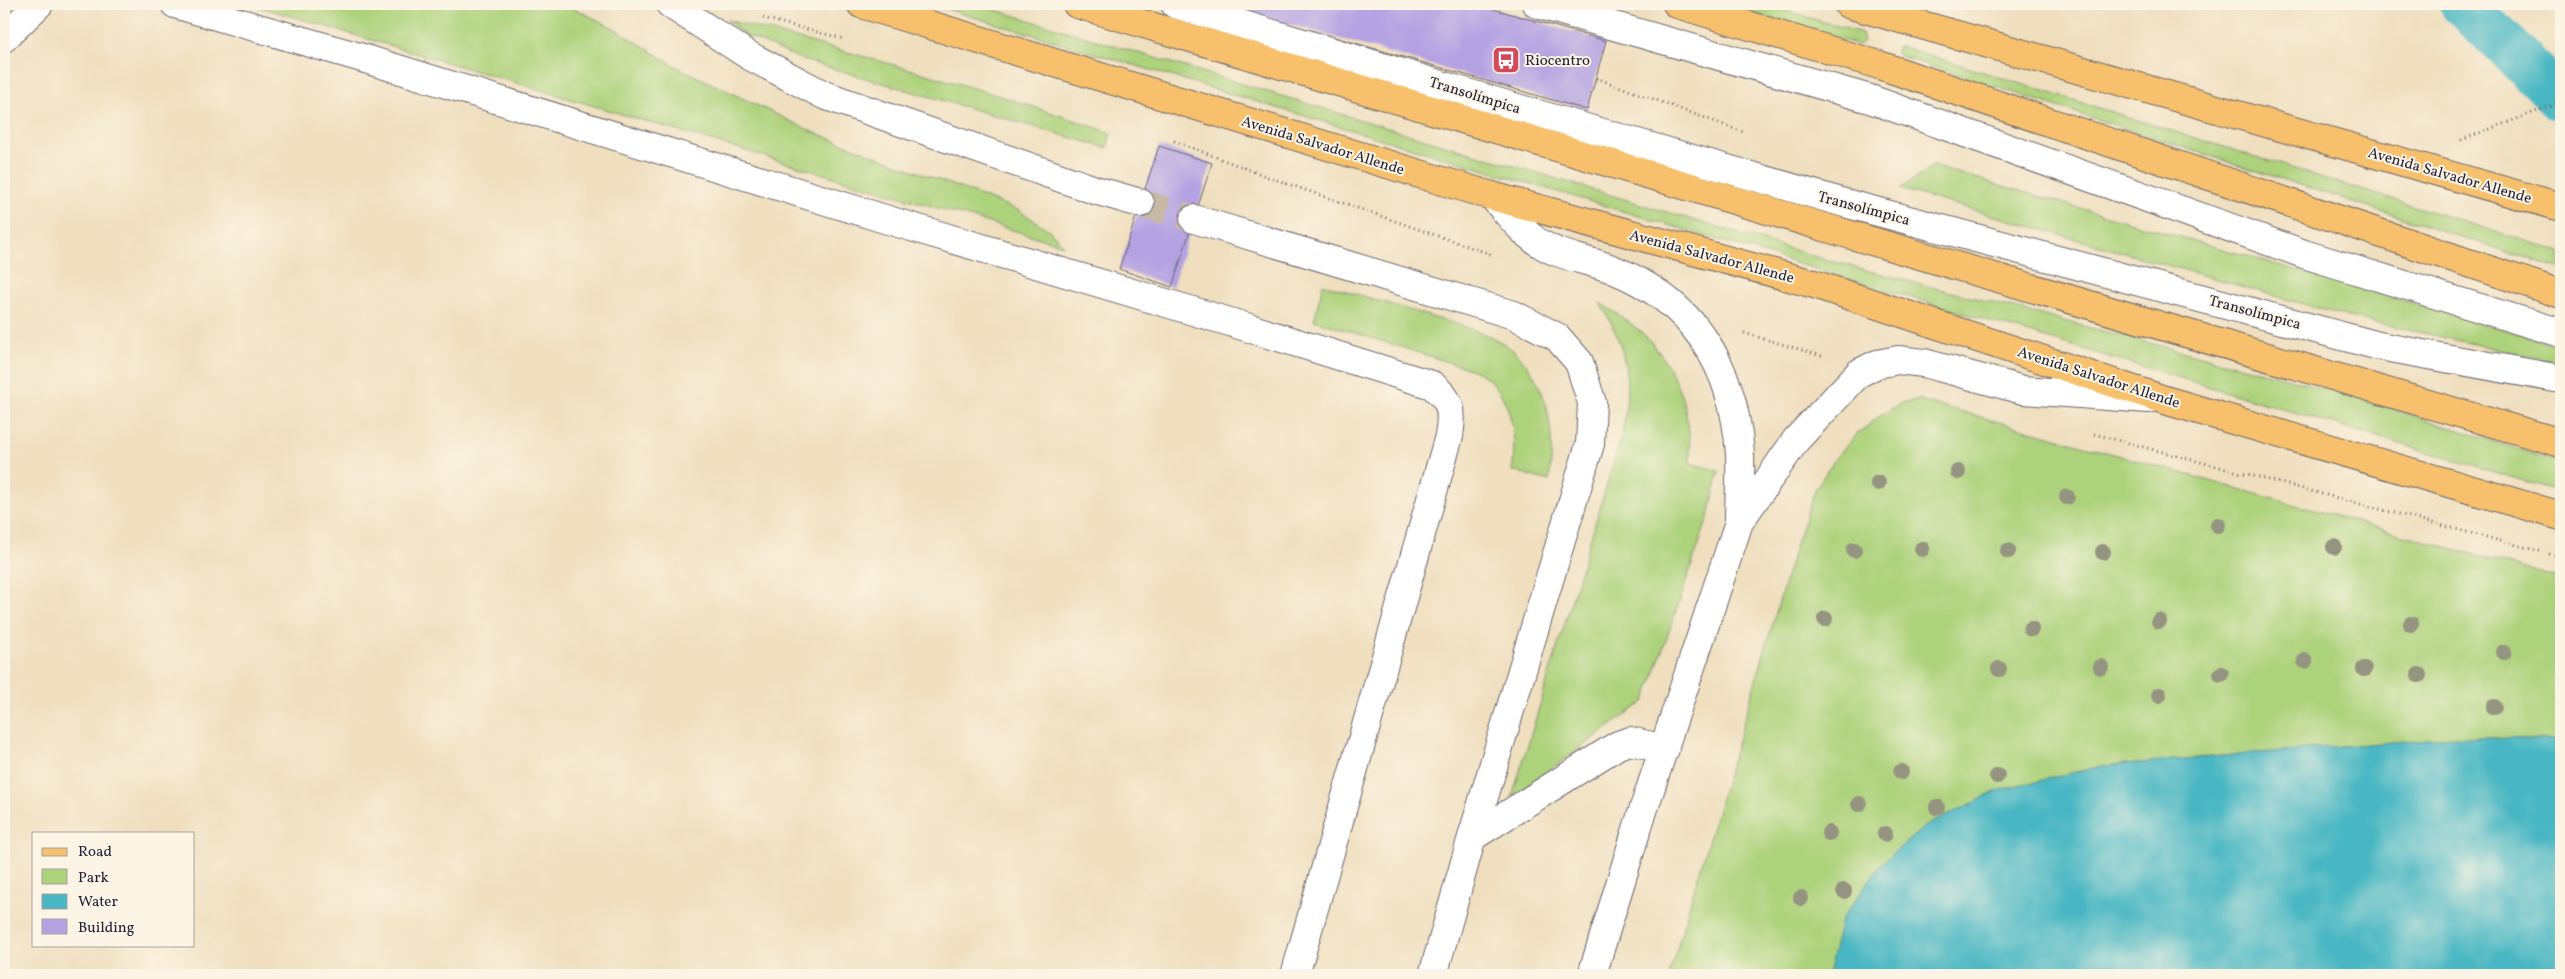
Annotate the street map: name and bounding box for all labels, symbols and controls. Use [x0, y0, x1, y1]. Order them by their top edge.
bus stop icon: Riocentro [1491, 45, 1521, 75]
place label: Riocentro [1525, 51, 1590, 72]
street label: Transolímpica [1426, 73, 1523, 120]
street label: Avenida Salvador Allende [1238, 112, 1407, 181]
street label: Avenida Salvador Allende [2365, 143, 2534, 210]
street label: Transolímpica [1815, 187, 1912, 232]
street label: Avenida Salvador Allende [1627, 225, 1796, 290]
street label: Transolímpica [2206, 291, 2303, 336]
street label: Avenida Salvador Allende [2015, 342, 2182, 415]
legend [32, 832, 195, 946]
text: Road [78, 842, 112, 863]
text: Park [78, 868, 109, 889]
text: Water [78, 892, 118, 913]
text: Building [78, 918, 135, 939]

